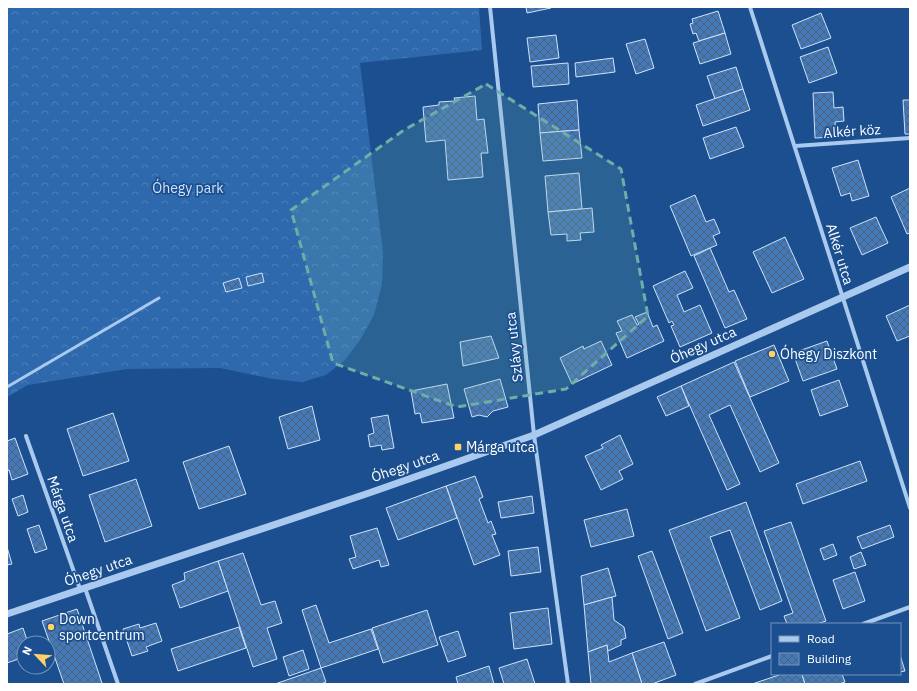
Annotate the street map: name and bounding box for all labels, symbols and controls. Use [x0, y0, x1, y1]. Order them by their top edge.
street label: Alkér köz [823, 120, 882, 142]
park label: Óhegy park [152, 178, 224, 197]
street label: Alkér utca [822, 221, 858, 287]
street label: Szlávy utca [501, 311, 527, 383]
street label: Óhegy utca [667, 321, 739, 368]
place label: Óhegy Diszkont [780, 344, 877, 363]
marker: Óhegy Diszkont [767, 349, 777, 359]
place label: Márga utca [466, 438, 536, 456]
marker: Márga utca [453, 442, 463, 452]
street label: Óhegy utca [368, 445, 442, 486]
street label: Márga utca [43, 473, 83, 545]
street label: Óhegy utca [61, 549, 135, 590]
place label: Down sportcentrum [59, 610, 145, 644]
marker: Down sportcentrum [46, 622, 56, 632]
legend [771, 623, 901, 675]
text: Road [807, 631, 835, 646]
north arrow [16, 635, 56, 675]
text: N [19, 644, 35, 657]
text: Building [807, 651, 852, 666]

